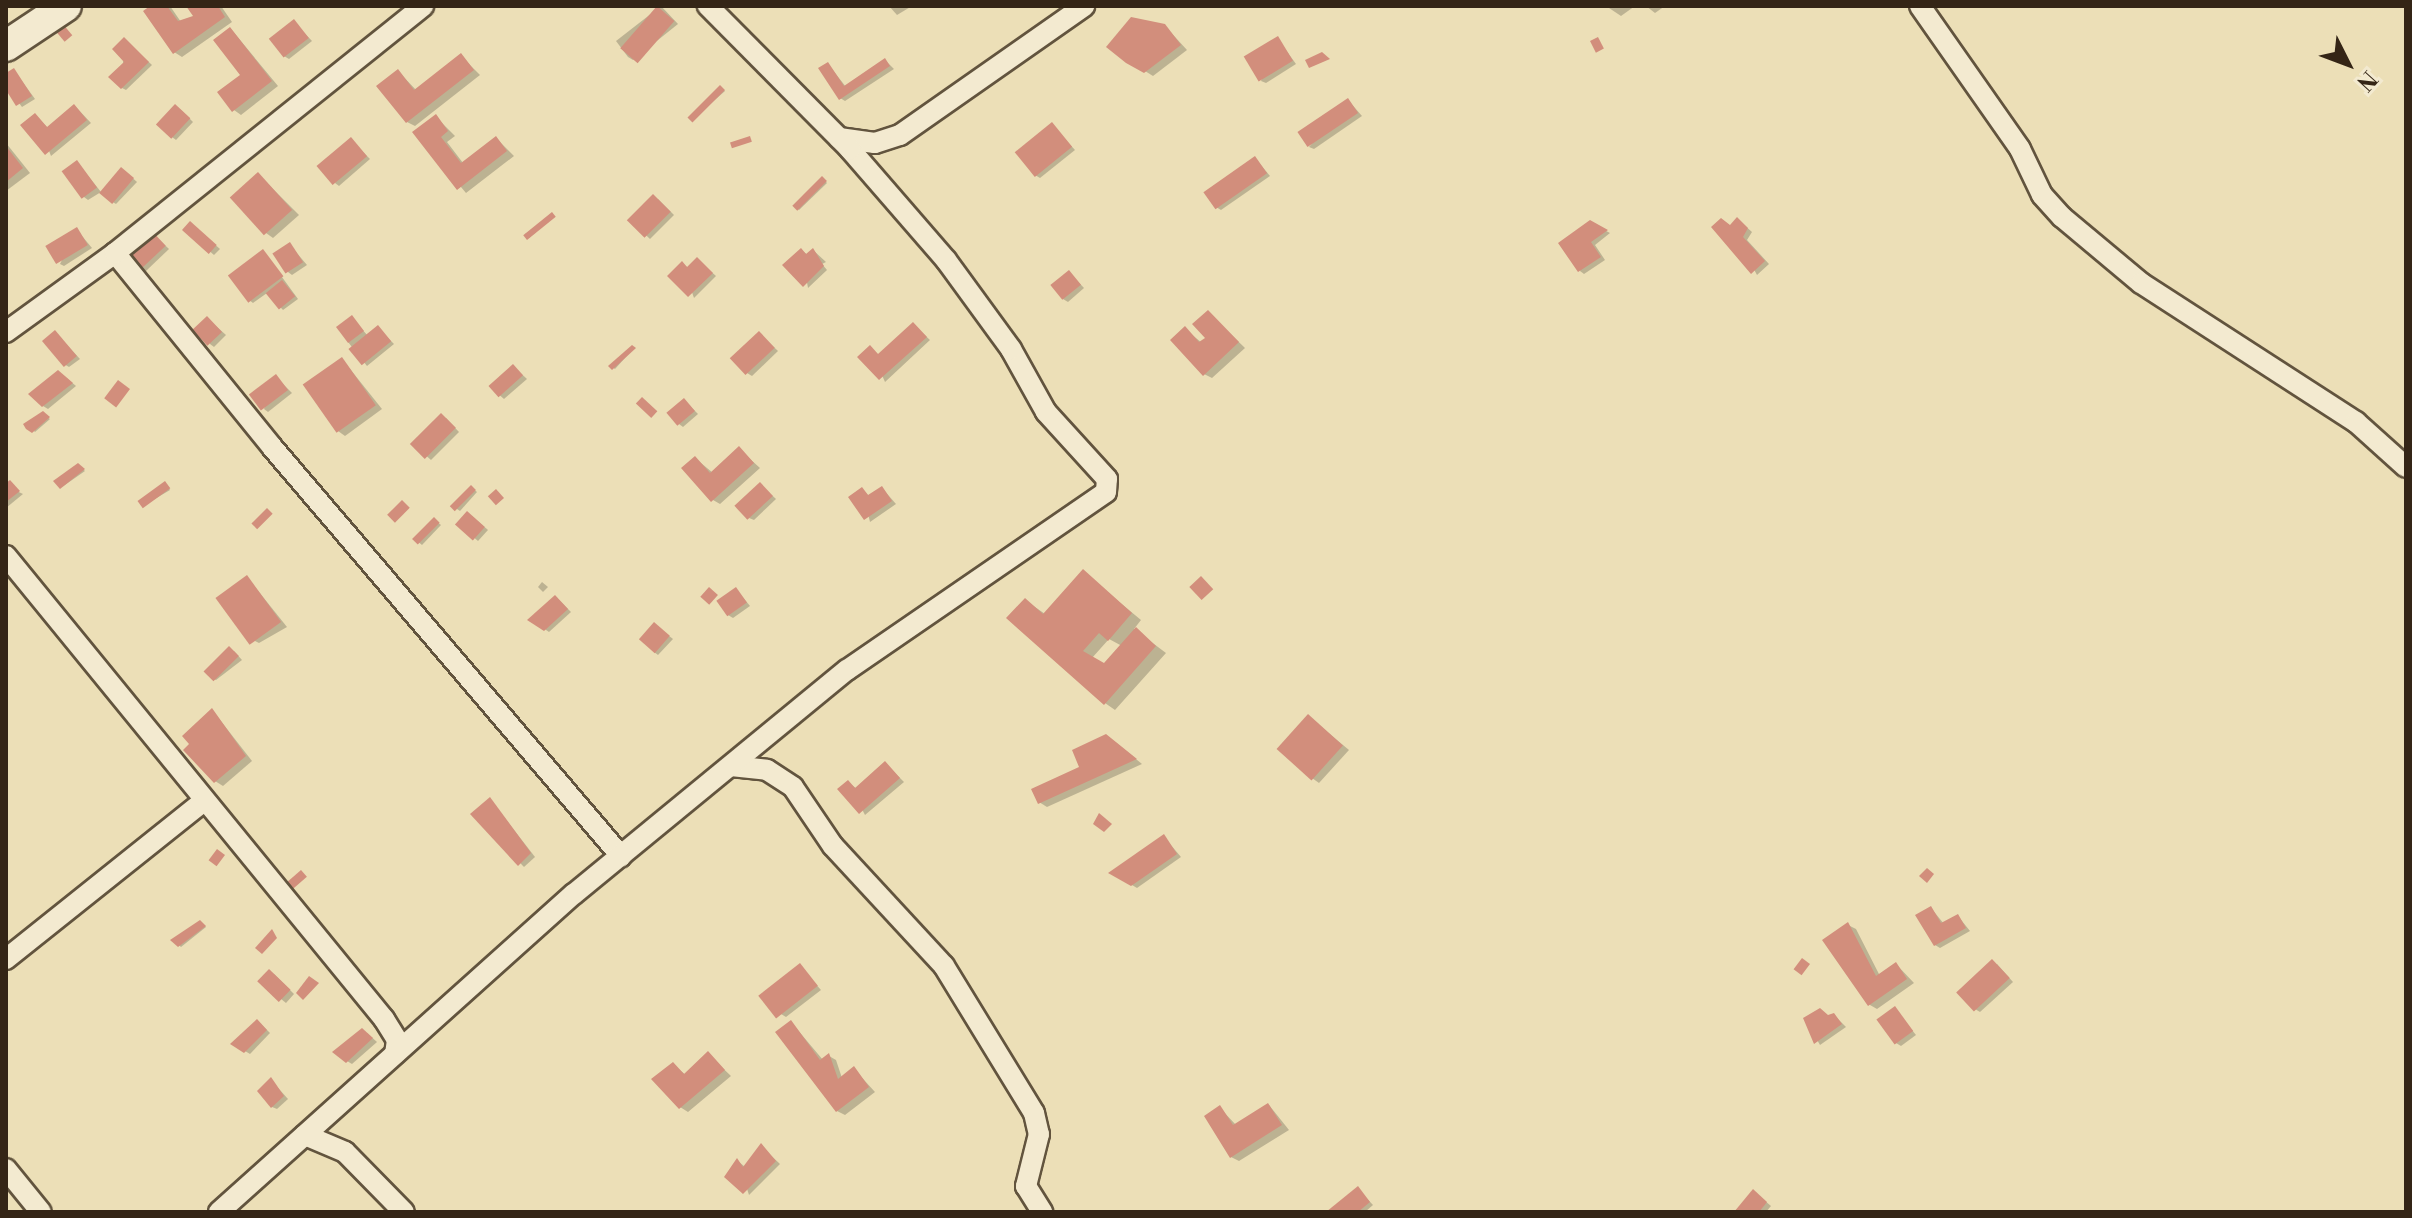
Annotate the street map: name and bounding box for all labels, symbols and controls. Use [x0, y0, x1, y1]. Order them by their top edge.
north arrow [2308, 24, 2388, 104]
text: N [2350, 65, 2382, 96]

